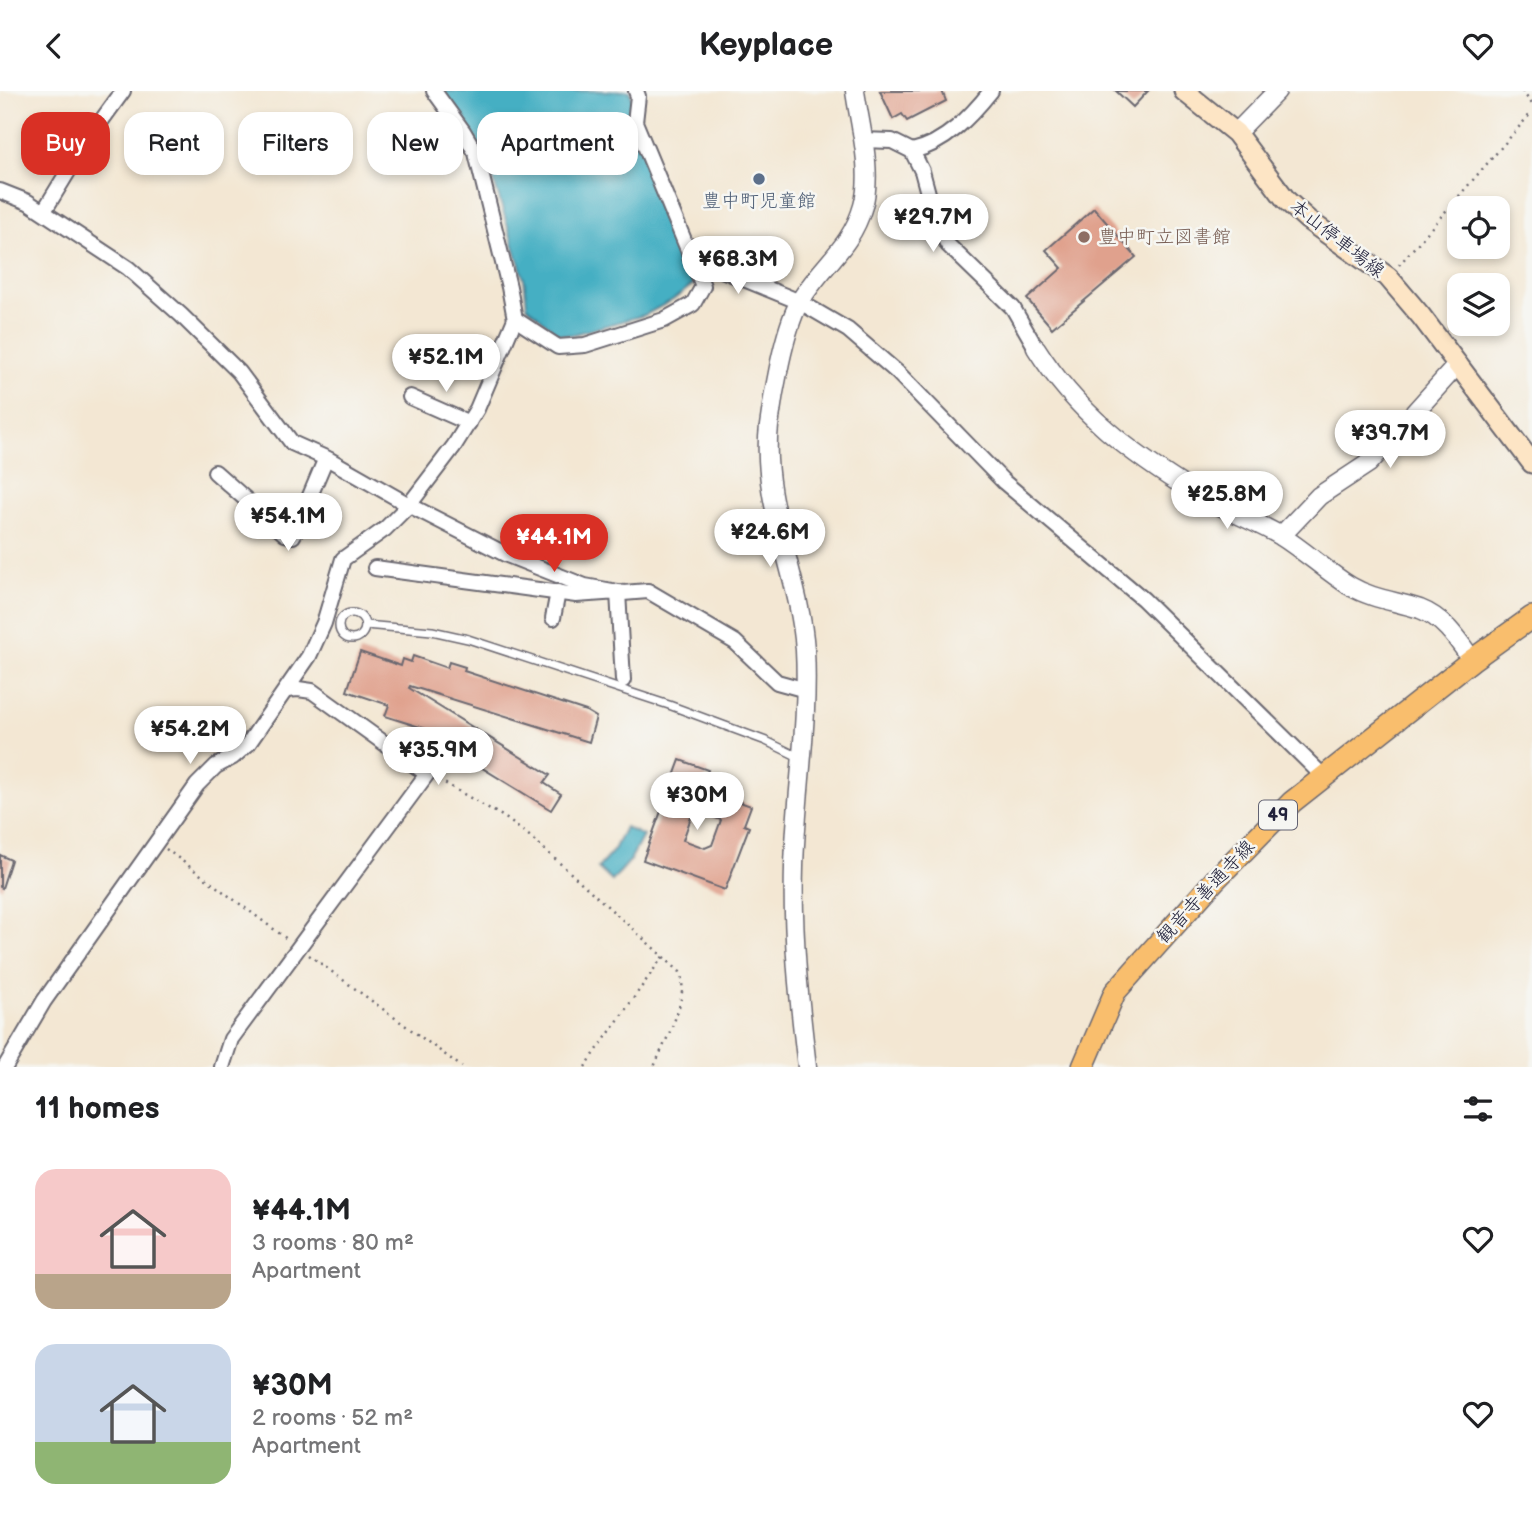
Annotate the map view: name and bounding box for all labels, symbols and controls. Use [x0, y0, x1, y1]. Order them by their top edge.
text: Keyplace [699, 26, 833, 65]
icon: back [35, 27, 73, 65]
icon: heart [1459, 27, 1497, 65]
chip: Buy [21, 112, 110, 175]
chip: Rent [124, 112, 224, 175]
chip: Filters [238, 112, 353, 175]
chip: New [367, 112, 463, 175]
chip: Apartment [477, 112, 638, 175]
marker: 豊中町児童館 [751, 171, 767, 187]
place label: 豊中町児童館 [702, 190, 816, 213]
pin: ¥29.7M [876, 195, 990, 254]
street label: 本山停車場線 [1285, 195, 1389, 283]
map controls [1447, 196, 1510, 336]
button: locate [1447, 196, 1510, 259]
text: ¥29.7M [894, 203, 972, 231]
place label: 豊中町立図書館 [1098, 226, 1231, 249]
marker: 豊中町立図書館 [1076, 229, 1092, 245]
pin: ¥68.3M [681, 237, 795, 296]
text: ¥68.3M [698, 245, 778, 273]
button: layers [1447, 273, 1510, 336]
pin: ¥52.1M [389, 335, 503, 394]
text: ¥52.1M [408, 343, 484, 371]
pin: ¥39.7M [1333, 411, 1447, 470]
text: ¥39.7M [1351, 419, 1429, 447]
pin: ¥25.8M [1170, 471, 1284, 531]
text: ¥25.8M [1187, 480, 1267, 508]
pin: ¥54.1M [231, 493, 345, 553]
text: ¥54.1M [250, 502, 326, 530]
pin: ¥24.6M [713, 510, 827, 569]
pin: ¥44.1M [497, 515, 611, 574]
text: ¥24.6M [730, 518, 810, 546]
text: ¥44.1M [516, 523, 592, 551]
pin: ¥54.2M [133, 707, 247, 766]
text: ¥54.2M [150, 715, 230, 743]
pin: ¥35.9M [381, 727, 495, 787]
text: ¥35.9M [398, 736, 478, 764]
pin: ¥30M [656, 773, 738, 832]
text: ¥30M [666, 781, 728, 809]
road number: 49 [1259, 801, 1297, 829]
street label: 観音寺善通寺線 [1152, 836, 1260, 948]
icon: filters [1459, 1090, 1497, 1128]
text: 11 homes [35, 1091, 159, 1127]
text: ¥44.1M [252, 1193, 351, 1229]
icon: home [91, 1197, 175, 1281]
icon: heart [1459, 1220, 1497, 1258]
text: 3 rooms · 80 m² [252, 1229, 414, 1257]
text: Apartment [252, 1257, 361, 1285]
text: ¥30M [252, 1368, 333, 1404]
icon: home [91, 1372, 175, 1456]
icon: heart [1459, 1395, 1497, 1433]
text: 2 rooms · 52 m² [252, 1404, 413, 1432]
text: Apartment [252, 1432, 361, 1460]

